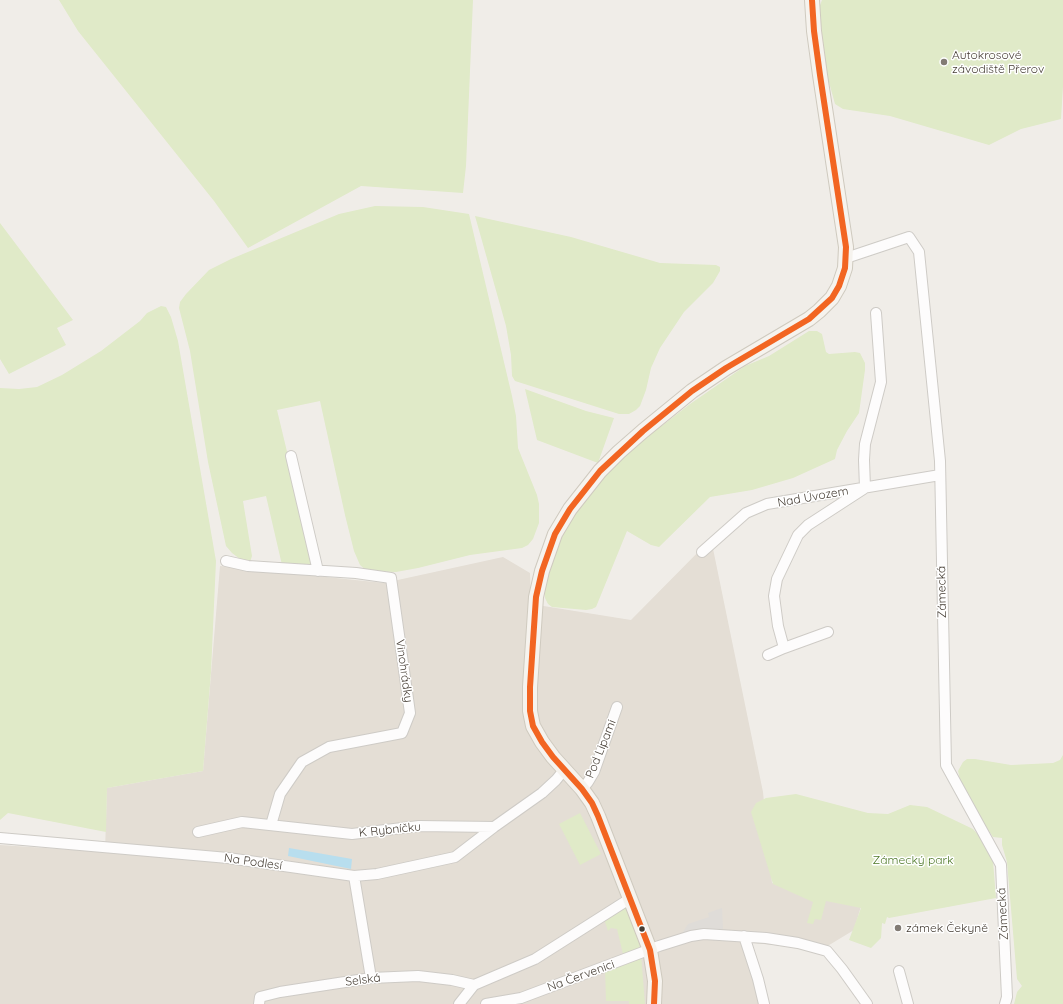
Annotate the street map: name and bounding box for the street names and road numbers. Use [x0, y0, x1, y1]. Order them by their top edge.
street label: Nad Úvozem [776, 484, 850, 510]
street label: Zámecká [934, 566, 950, 618]
street label: Vinohrádky [392, 638, 416, 704]
street label: Pod Lipami [583, 718, 619, 780]
street label: K Rybníčku [358, 820, 422, 840]
street label: Na Podlesí [223, 851, 283, 873]
street label: Zámecká [994, 887, 1012, 941]
street label: Na Červenici [545, 957, 617, 995]
street label: Selská [344, 971, 382, 989]

